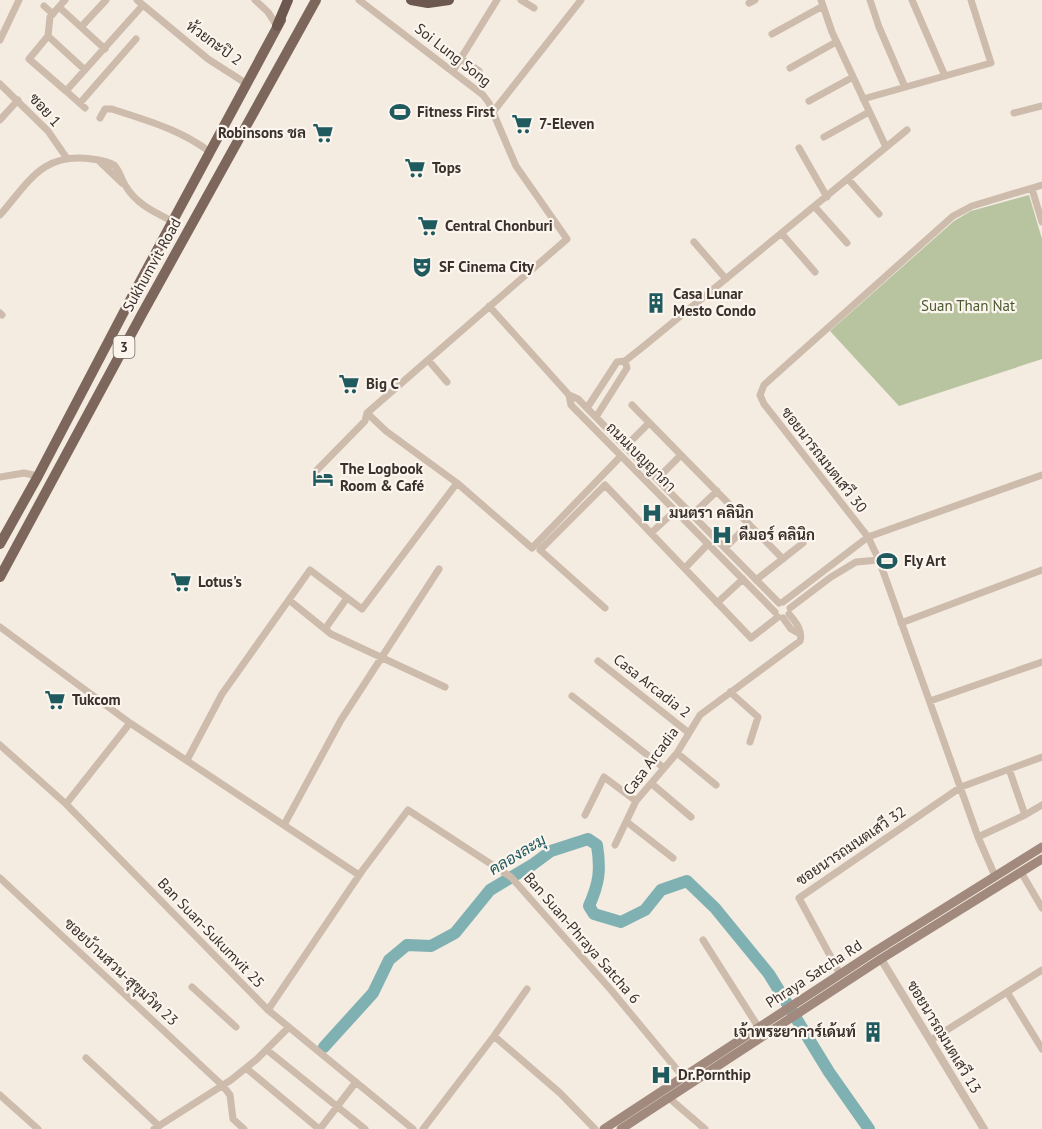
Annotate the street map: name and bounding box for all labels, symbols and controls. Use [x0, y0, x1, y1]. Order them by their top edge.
street label: ห้วยกะปิ 2 [183, 16, 246, 69]
street label: Soi Lung Song [411, 19, 495, 90]
street label: ซอย 1 [25, 89, 65, 130]
sports icon: Fitness First [388, 100, 412, 124]
place label: Fitness First [417, 102, 495, 121]
supermarket icon: 7-Eleven [510, 112, 534, 136]
place label: 7-Eleven [539, 114, 594, 133]
supermarket icon: Robinsons ชล [311, 121, 335, 145]
place label: Robinsons ชล [218, 123, 306, 142]
supermarket icon: Tops [403, 156, 427, 180]
place label: Tops [432, 158, 461, 177]
supermarket icon: Central Chonburi [416, 214, 440, 238]
street label: Sukhumvit Road [118, 215, 185, 315]
place label: Central Chonburi [445, 216, 553, 235]
theatre icon: SF Cinema City [410, 255, 434, 279]
place label: SF Cinema City [439, 257, 535, 276]
place label: Casa Lunar Mesto Condo [673, 284, 756, 320]
building icon: Casa Lunar Mesto Condo [644, 291, 668, 315]
park label: Suan Than Nat [921, 296, 1015, 315]
road number: 3 [114, 336, 134, 358]
supermarket icon: Big C [337, 372, 361, 396]
place label: Big C [366, 374, 400, 393]
street label: ซอยนารถมนตเสวี 30 [777, 403, 871, 516]
street label: ถนนเบญญาภา [603, 418, 680, 495]
place label: The Logbook Room & Café [340, 459, 425, 495]
hotel icon: The Logbook Room & Café [311, 466, 335, 490]
hospital icon: มนตรา คลินิก [640, 501, 664, 525]
place label: มนตรา คลินิก [669, 503, 754, 522]
hospital icon: ดีมอร์ คลินิก [710, 523, 734, 547]
place label: ดีมอร์ คลินิก [739, 525, 815, 544]
sports icon: Fly Art [875, 549, 899, 573]
place label: Fly Art [904, 551, 947, 570]
supermarket icon: Lotus's [169, 570, 193, 594]
place label: Lotus's [198, 572, 242, 591]
street label: Casa Arcadia 2 [610, 650, 695, 722]
supermarket icon: Tukcom [43, 688, 67, 712]
place label: Tukcom [72, 690, 121, 709]
street label: Casa Arcadia [619, 723, 682, 799]
street label: ซอยนารถมนตเสวี 32 [792, 802, 909, 889]
water label: คลองละมุ [485, 829, 550, 881]
street label: Ban Suan-Phraya Satcha 6 [520, 868, 645, 1007]
street label: Ban Suan-Sukumvit 25 [154, 874, 269, 992]
street label: ซอยบ้านสวน-สุขุมวิท 23 [59, 914, 182, 1031]
street label: Phraya Satcha Rd [762, 935, 866, 1012]
street label: ซอยนารถมนตเสวี 13 [903, 977, 986, 1097]
building icon: เจ้าพระยาการ์เด้นท์ [861, 1020, 885, 1044]
place label: เจ้าพระยาการ์เด้นท์ [734, 1022, 857, 1041]
hospital icon: Dr.Pornthip [649, 1063, 673, 1087]
place label: Dr.Pornthip [678, 1065, 751, 1084]

